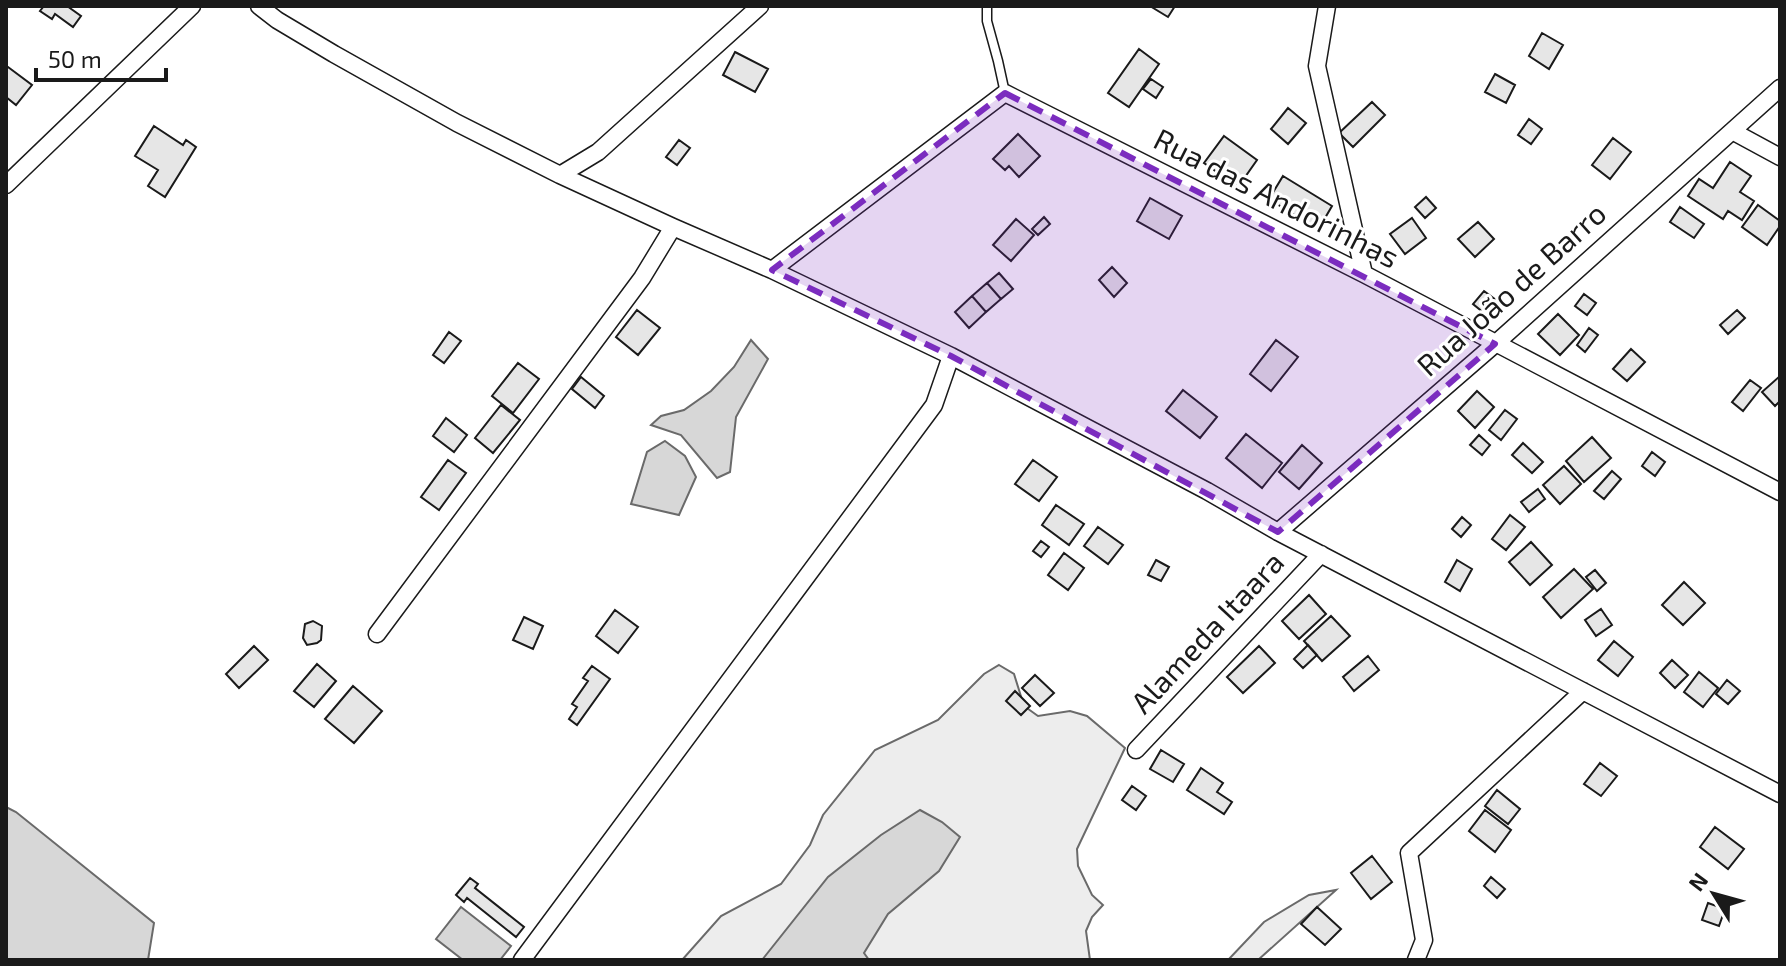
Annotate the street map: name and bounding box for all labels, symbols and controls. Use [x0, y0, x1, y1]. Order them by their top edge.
scale bar [36, 32, 166, 82]
text: 50 m [48, 44, 102, 73]
street label: Rua das Andorinhas [1148, 120, 1405, 275]
street label: Rua João de Barro [1409, 194, 1612, 383]
street label: Alameda Itaara [1123, 543, 1290, 720]
north arrow [1674, 854, 1754, 934]
text: N [1682, 867, 1712, 896]

